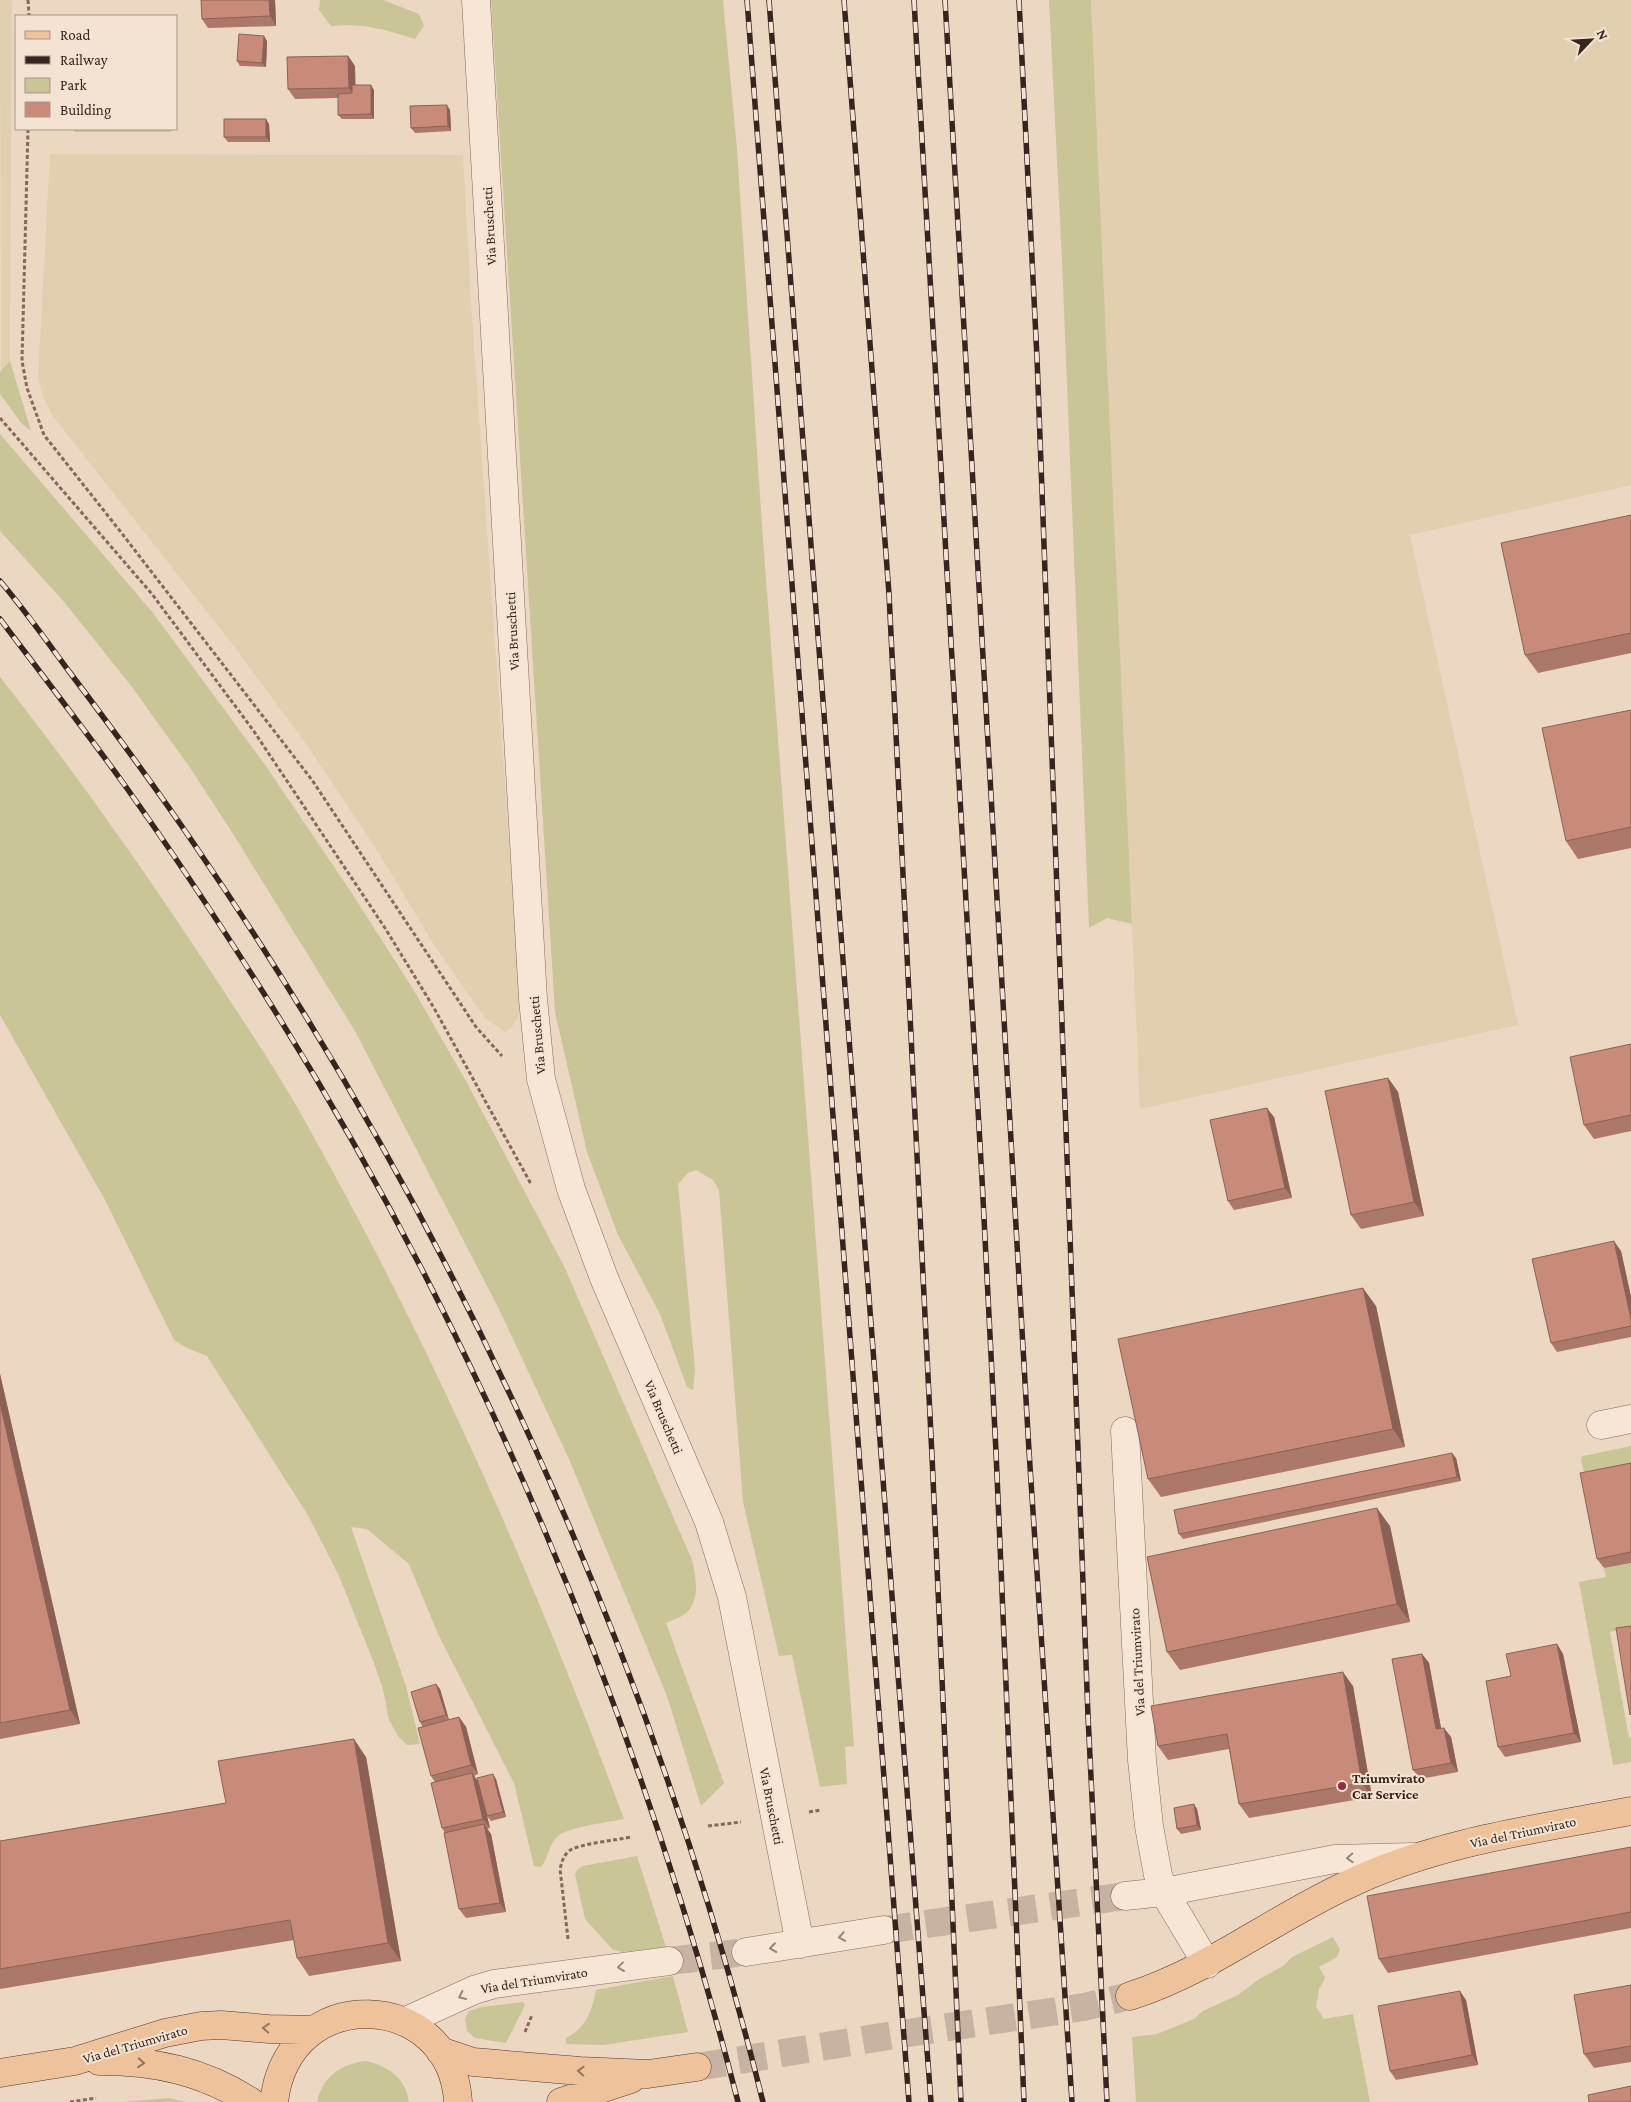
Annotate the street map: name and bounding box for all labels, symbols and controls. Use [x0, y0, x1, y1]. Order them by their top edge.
legend [15, 15, 178, 130]
north arrow [1566, 15, 1616, 65]
text: Road [60, 27, 91, 43]
text: N [1594, 27, 1612, 43]
text: Railway [60, 52, 108, 69]
text: Park [60, 77, 87, 93]
text: Building [60, 102, 111, 119]
street label: Via Bruschetti [479, 186, 499, 266]
street label: Via Bruschetti [502, 591, 522, 671]
street label: Via Bruschetti [526, 995, 548, 1075]
street label: Via Bruschetti [641, 1378, 687, 1457]
street label: Via del Triumvirato [1126, 1608, 1148, 1716]
street label: Via Bruschetti [757, 1766, 787, 1846]
place label: Triumvirato Car Service [1352, 1770, 1425, 1802]
marker: Triumvirato Car Service [1336, 1780, 1348, 1792]
street label: Via del Triumvirato [1468, 1813, 1578, 1851]
one-way arrow [1345, 1853, 1353, 1863]
one-way arrow [838, 1932, 847, 1942]
one-way arrow [769, 1943, 777, 1953]
one-way arrow [617, 1961, 625, 1972]
street label: Via del Triumvirato [479, 1964, 589, 1996]
one-way arrow [458, 1989, 467, 2000]
street label: Via del Triumvirato [81, 2021, 189, 2067]
one-way arrow [261, 2023, 269, 2034]
one-way arrow [138, 2057, 146, 2068]
one-way arrow [577, 2066, 585, 2077]

